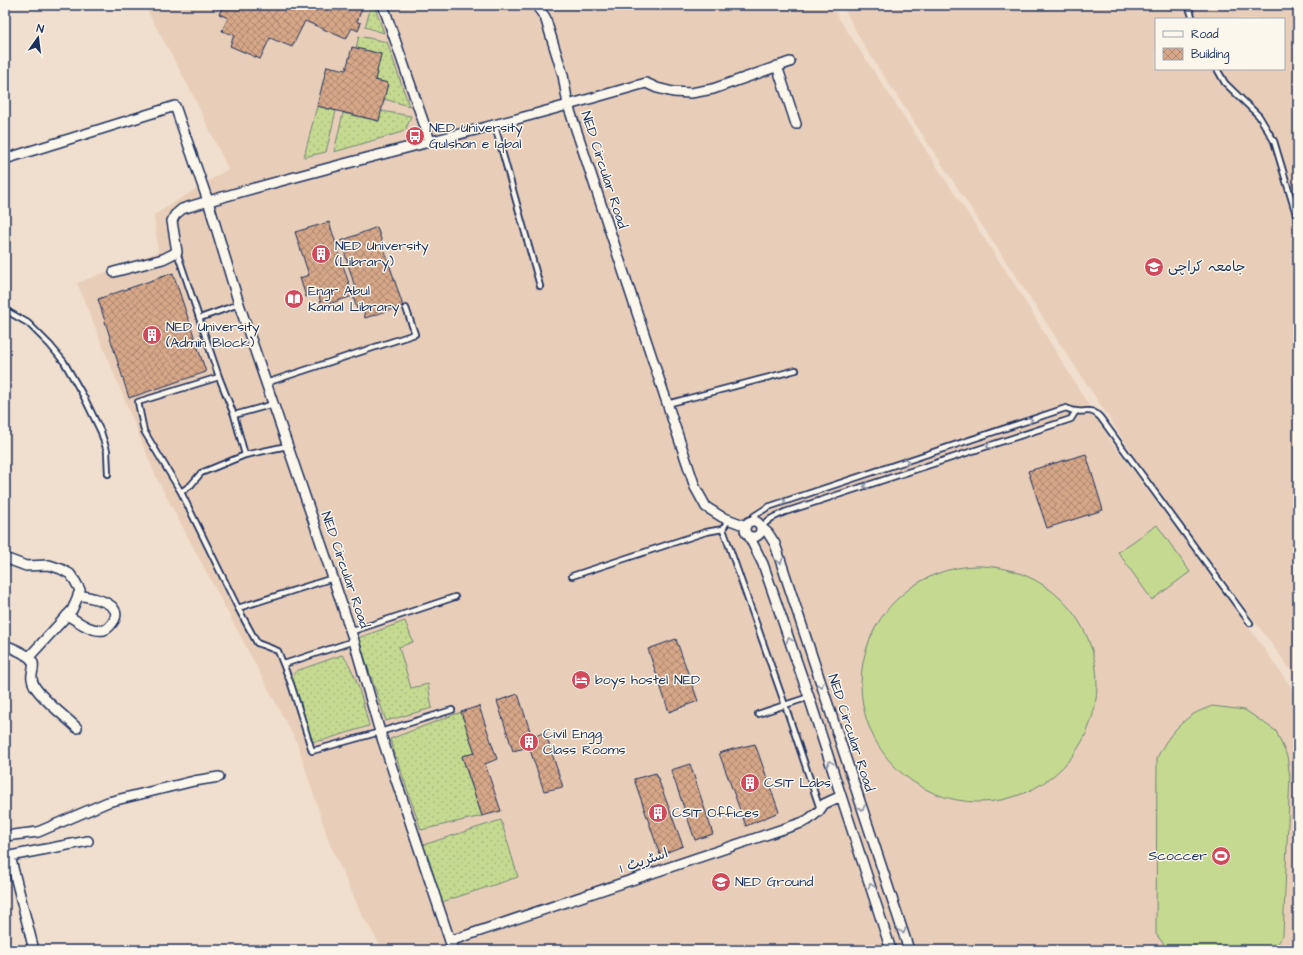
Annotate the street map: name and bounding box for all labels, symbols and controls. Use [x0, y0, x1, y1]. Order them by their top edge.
north arrow [18, 18, 58, 58]
legend [1155, 18, 1285, 70]
text: N [35, 21, 46, 37]
text: Road [1191, 26, 1219, 43]
text: Building [1191, 46, 1229, 64]
street label: NED Circular Road [576, 109, 632, 231]
place label: NED University Gulshan e Iqbal [429, 118, 523, 154]
bus stop icon: NED University Gulshan e Iqbal [404, 125, 426, 147]
place label: NED University (Library) [335, 236, 429, 272]
building icon: NED University (Library) [310, 243, 332, 265]
school or university icon: جامعہ کراچی [1143, 256, 1165, 278]
place label: جامعہ کراچی [1168, 257, 1246, 277]
place label: Engr Abul Kamal Library [308, 281, 400, 317]
library icon: Engr Abul Kamal Library [283, 288, 305, 310]
place label: NED University (Admin Block) [166, 317, 260, 353]
building icon: NED University (Admin Block) [141, 324, 163, 346]
one-way arrow [1026, 416, 1033, 425]
one-way arrow [986, 441, 993, 449]
one-way arrow [903, 457, 910, 465]
one-way arrow [862, 481, 869, 490]
one-way arrow [779, 498, 786, 506]
street label: NED Circular Road [316, 509, 374, 631]
one-way arrow [775, 557, 784, 564]
one-way arrow [785, 636, 793, 643]
hotel icon: boys hostel NED [570, 669, 592, 691]
place label: boys hostel NED [595, 670, 700, 690]
street label: NED Circular Road [823, 672, 879, 794]
one-way arrow [816, 681, 825, 688]
place label: Civil Engg. Class Rooms [543, 724, 626, 760]
building icon: Civil Engg. Class Rooms [518, 731, 540, 753]
one-way arrow [827, 759, 835, 766]
building icon: CSIT Labs [739, 772, 761, 794]
place label: CSIT Labs [764, 773, 831, 793]
building icon: CSIT Offices [647, 802, 669, 824]
place label: CSIT Offices [672, 803, 759, 823]
one-way arrow [857, 804, 865, 811]
street label: اسٹریٹ 1 [617, 843, 671, 879]
sports icon: Scoccer [1210, 845, 1232, 867]
place label: Scoccer [1148, 846, 1207, 866]
school or university icon: NED Ground [710, 871, 732, 893]
place label: NED Ground [735, 872, 813, 892]
one-way arrow [867, 883, 876, 890]
one-way arrow [898, 928, 906, 935]

